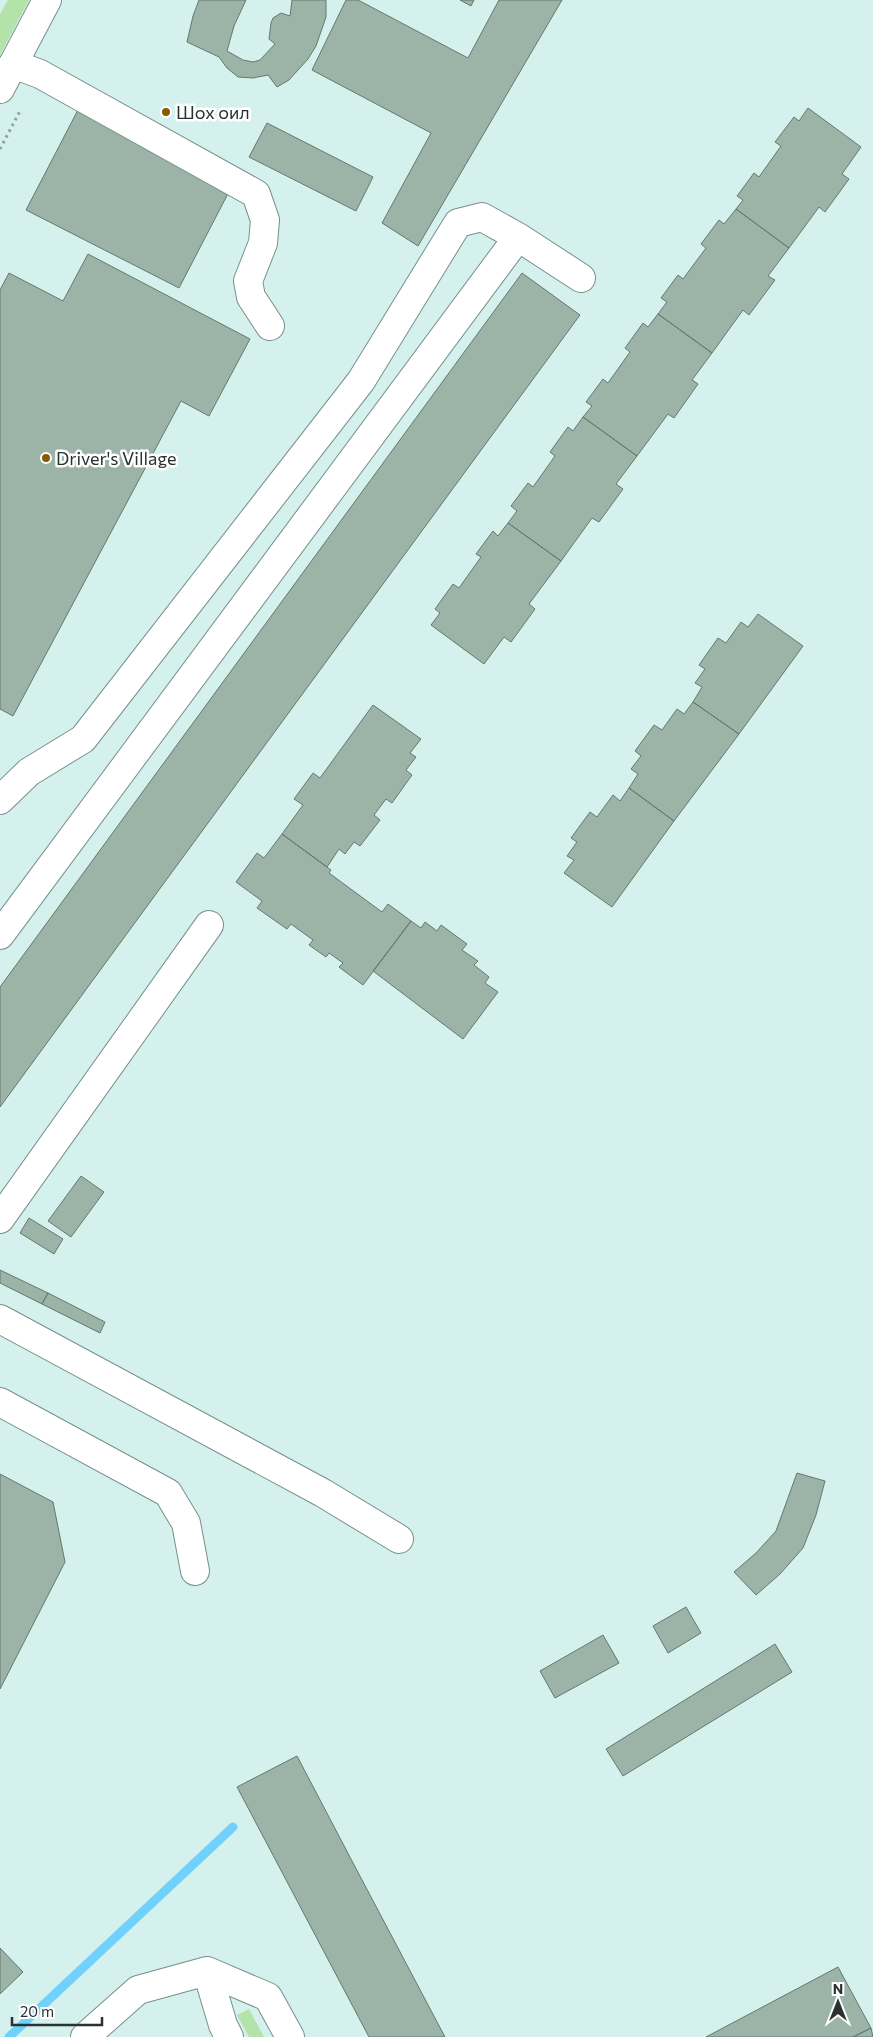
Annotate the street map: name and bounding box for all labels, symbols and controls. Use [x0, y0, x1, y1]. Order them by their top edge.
place label: Шох оил [176, 101, 250, 123]
marker: Шох оил [160, 106, 172, 118]
place label: Driver's Village [56, 447, 177, 469]
marker: Driver's Village [40, 452, 52, 464]
north arrow [813, 1977, 863, 2027]
text: N [833, 1980, 843, 1997]
scale bar [12, 1994, 102, 2026]
text: 20 m [20, 2002, 54, 2020]

